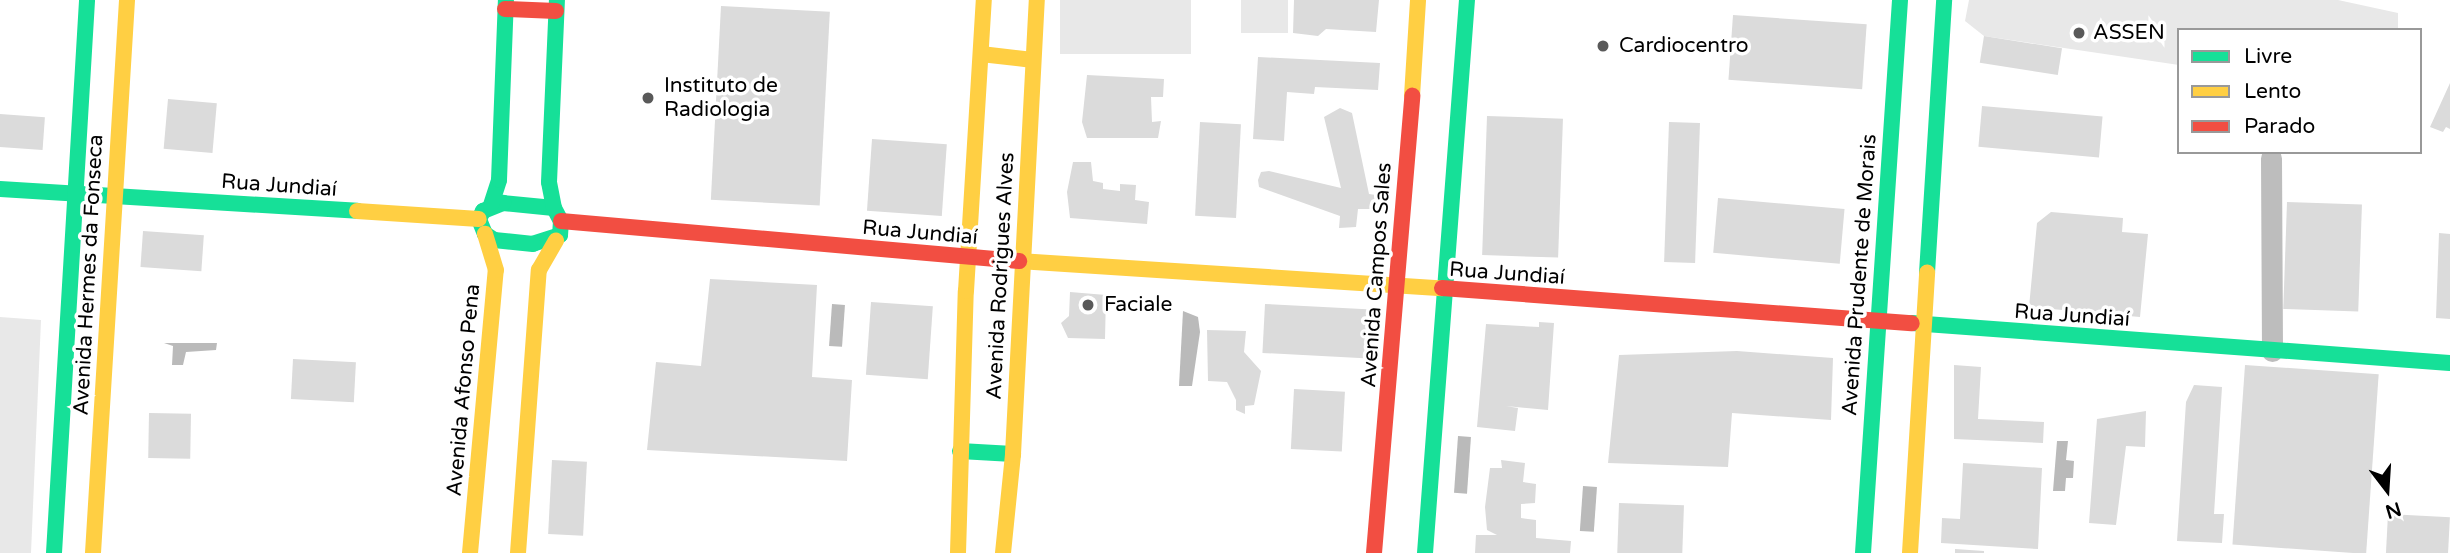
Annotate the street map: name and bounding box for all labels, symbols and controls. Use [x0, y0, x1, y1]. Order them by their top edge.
place label: ASSEN [2093, 20, 2165, 46]
marker: ASSEN [2071, 25, 2087, 41]
legend [2177, 28, 2422, 154]
place label: Cardiocentro [1619, 33, 1748, 59]
marker: Cardiocentro [1593, 36, 1613, 56]
text: Livre [2244, 44, 2292, 69]
place label: Instituto de Radiologia [664, 73, 778, 123]
text: Lento [2244, 79, 2301, 104]
marker: Instituto de Radiologia [638, 88, 658, 108]
text: Parado [2244, 114, 2315, 139]
street label: Avenida Prudente de Morais [1838, 133, 1882, 417]
street label: Avenida Hermes da Fonseca [69, 134, 109, 416]
street label: Avenida Rodrigues Alves [982, 152, 1020, 400]
street label: Avenida Campos Sales [1357, 162, 1397, 388]
street label: Rua Jundiaí [220, 169, 338, 203]
street label: Rua Jundiaí [861, 215, 979, 251]
street label: Rua Jundiaí [1448, 257, 1566, 291]
street label: Avenida Afonso Pena [442, 283, 486, 497]
place label: Faciale [1104, 292, 1172, 318]
marker: Faciale [1078, 295, 1098, 315]
street label: Rua Jundiaí [2013, 299, 2131, 333]
north arrow [2352, 455, 2422, 525]
text: N [2383, 497, 2404, 523]

